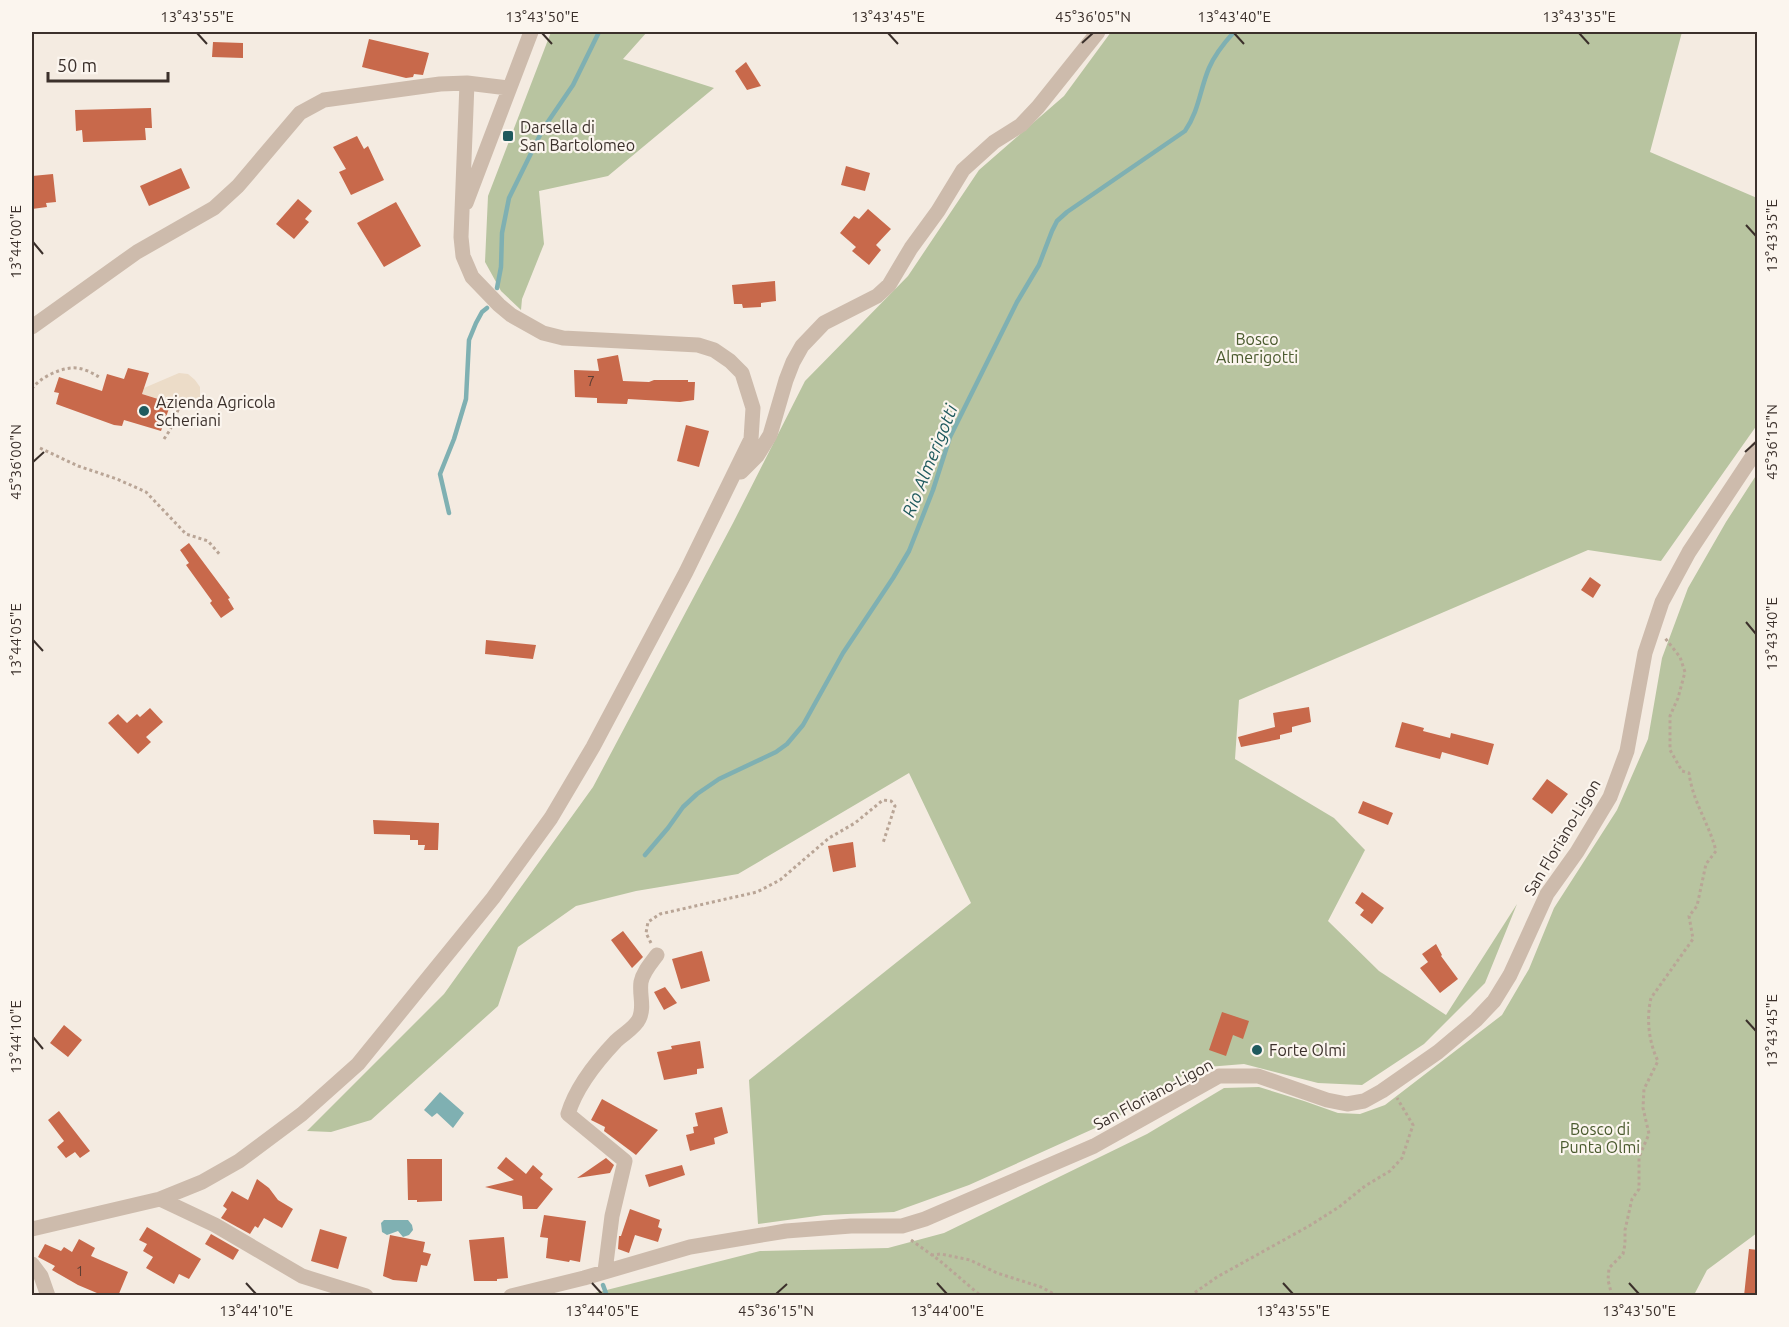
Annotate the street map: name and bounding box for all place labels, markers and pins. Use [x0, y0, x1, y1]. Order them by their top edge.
place label: Darsella di San Bartolomeo [520, 118, 635, 154]
marker: Darsella di San Bartolomeo [501, 129, 515, 143]
place label: Azienda Agricola Scheriani [156, 393, 276, 429]
marker: Azienda Agricola Scheriani [137, 404, 151, 418]
place label: Forte Olmi [1269, 1041, 1346, 1059]
marker: Forte Olmi [1250, 1043, 1264, 1057]

